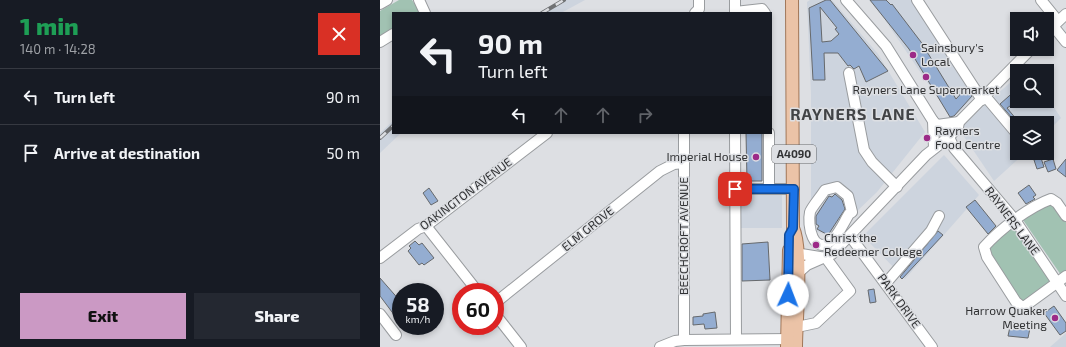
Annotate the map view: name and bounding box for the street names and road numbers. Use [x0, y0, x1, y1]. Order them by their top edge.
road number: A4090 [772, 145, 816, 163]
street label: OAKINGTON AVENUE [417, 154, 514, 232]
street label: BEECHCROFT AVENUE [676, 177, 690, 295]
street label: RAYNERS LANE [983, 183, 1043, 258]
street label: ELM GROVE [558, 203, 616, 253]
street label: PARK DRIVE [875, 271, 924, 331]

